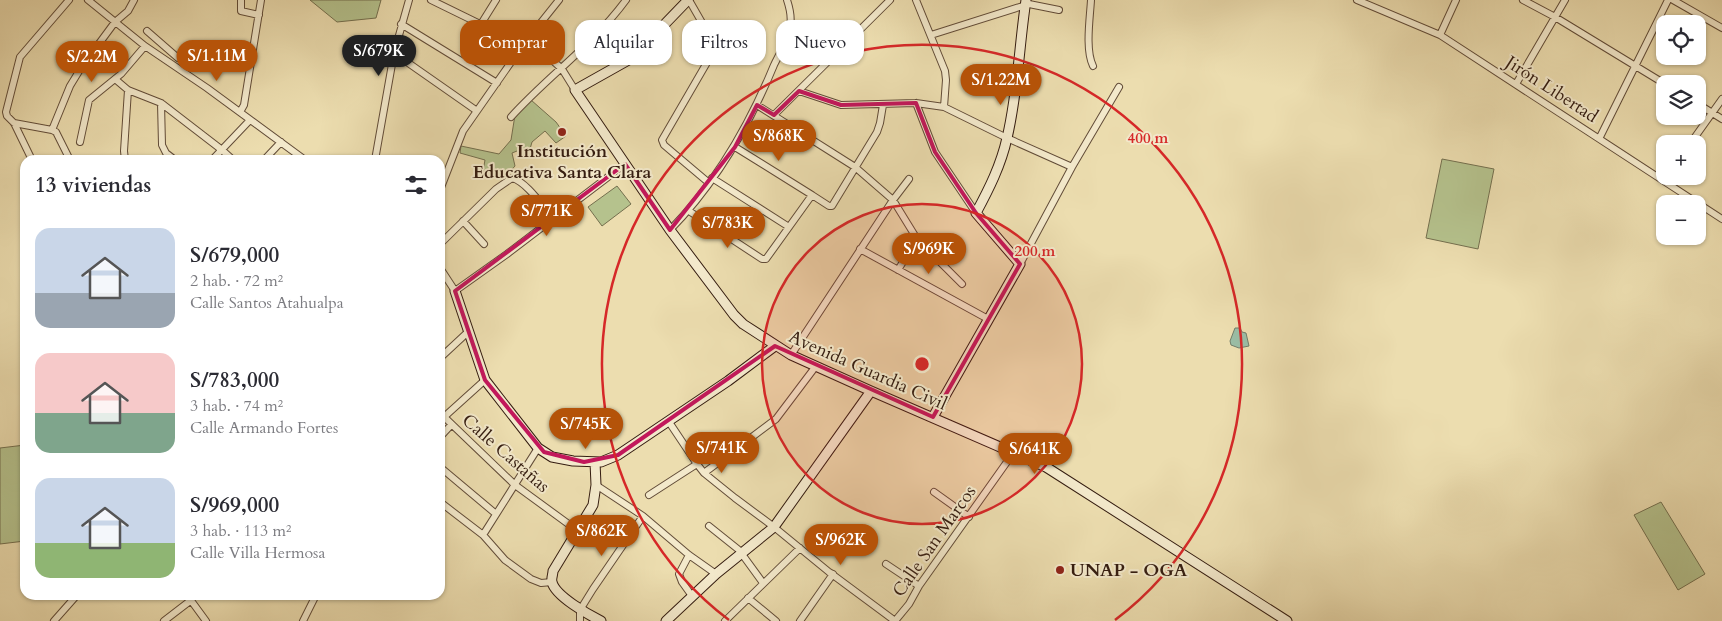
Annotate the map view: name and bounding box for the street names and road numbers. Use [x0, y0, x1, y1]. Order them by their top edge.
street label: Jirón Libertad [1498, 48, 1603, 129]
street label: Avenida Guardia Civil [785, 324, 951, 417]
street label: Calle Castañas [456, 408, 555, 498]
street label: Calle San Marcos [887, 481, 982, 602]

